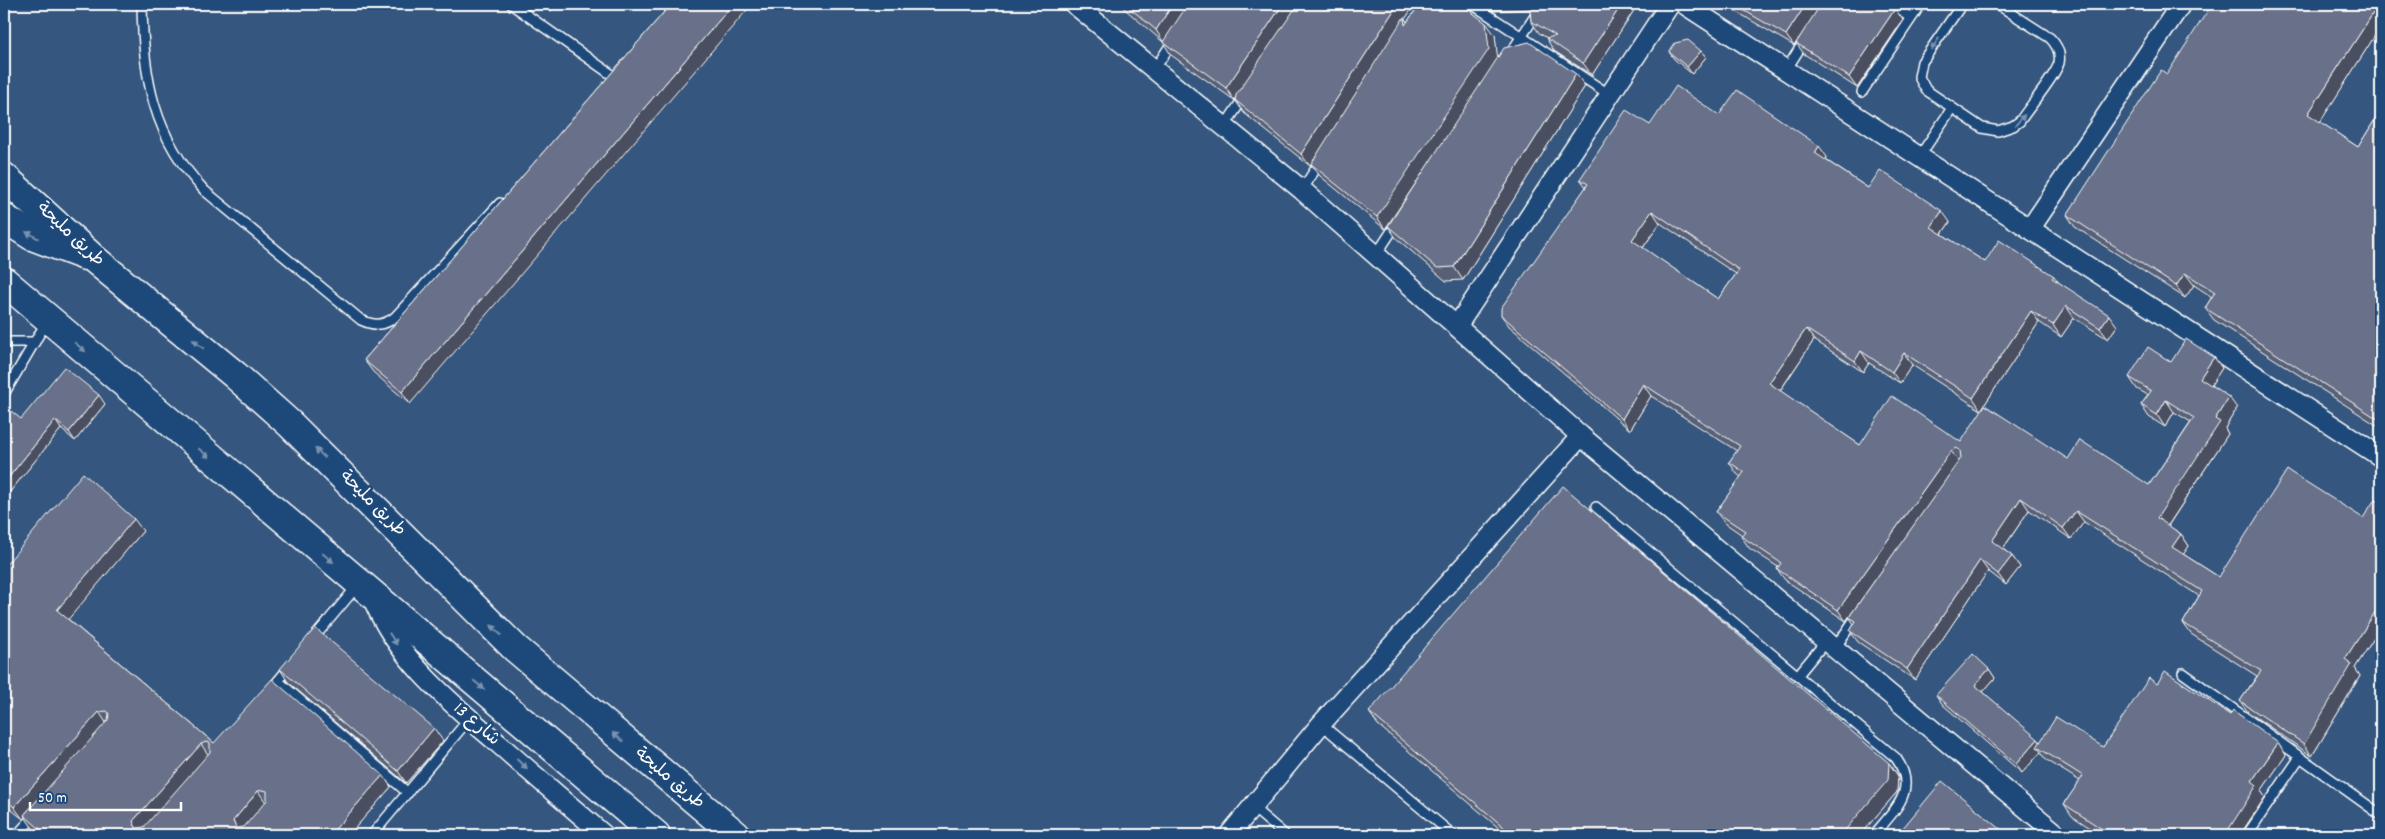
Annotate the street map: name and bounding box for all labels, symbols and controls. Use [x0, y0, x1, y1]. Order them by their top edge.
one-way arrow [1930, 37, 1940, 51]
one-way arrow [2014, 113, 2025, 126]
street label: طريق مليحة [30, 197, 110, 273]
one-way arrow [25, 231, 39, 239]
one-way arrow [192, 339, 205, 350]
one-way arrow [74, 342, 87, 353]
one-way arrow [198, 447, 210, 458]
one-way arrow [314, 447, 326, 459]
street label: طريق مليحة [333, 465, 411, 543]
one-way arrow [321, 552, 333, 564]
one-way arrow [490, 624, 502, 636]
one-way arrow [388, 632, 398, 646]
one-way arrow [472, 680, 485, 691]
street label: شارع 13 [447, 698, 505, 752]
one-way arrow [612, 731, 625, 742]
street label: طريق مليحة [628, 742, 710, 816]
one-way arrow [515, 759, 528, 770]
scale bar [30, 779, 181, 811]
text: 50 m [38, 788, 67, 810]

